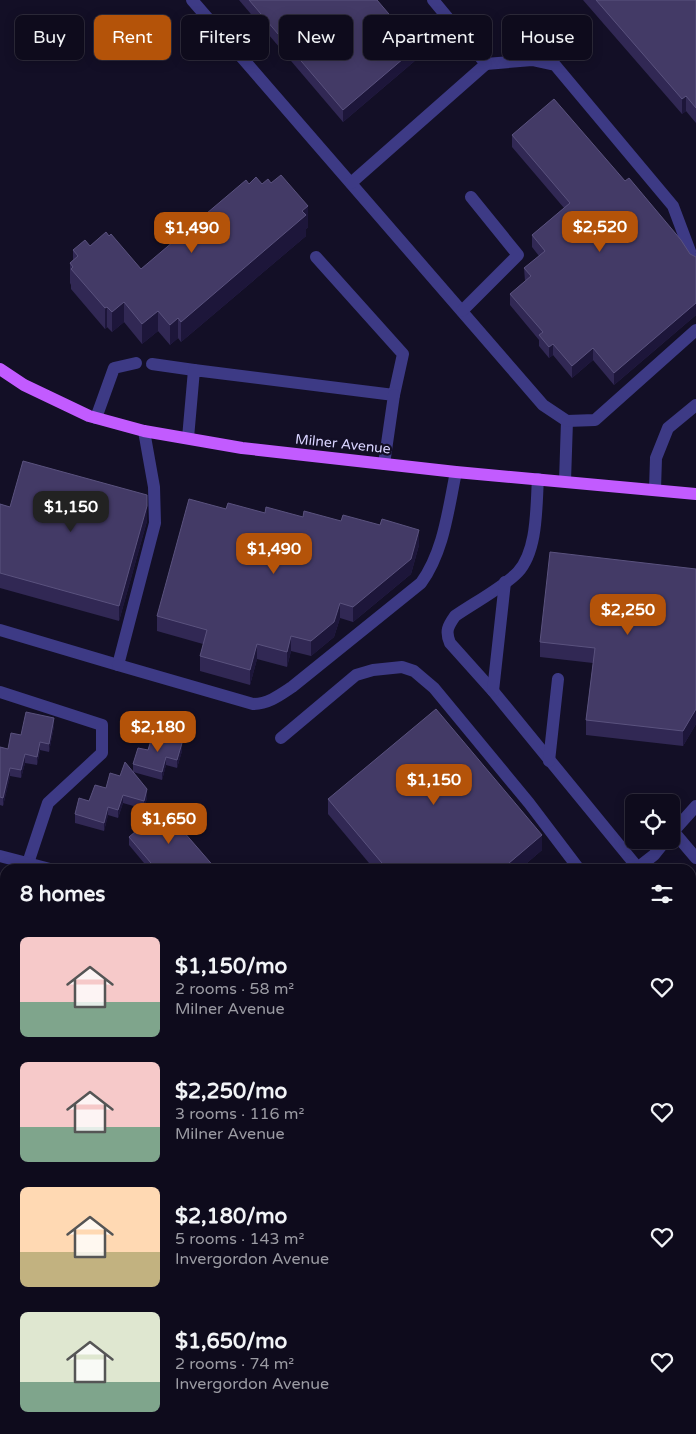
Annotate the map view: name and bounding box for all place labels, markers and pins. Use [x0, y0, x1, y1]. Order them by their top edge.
pin: $2,520 [559, 210, 641, 253]
pin: $1,490 [151, 212, 233, 254]
pin: $1,150 [30, 490, 112, 533]
pin: $1,490 [233, 532, 315, 575]
pin: $2,250 [587, 594, 669, 636]
pin: $2,180 [117, 710, 199, 753]
pin: $1,150 [393, 764, 475, 806]
pin: $1,650 [128, 802, 210, 845]

